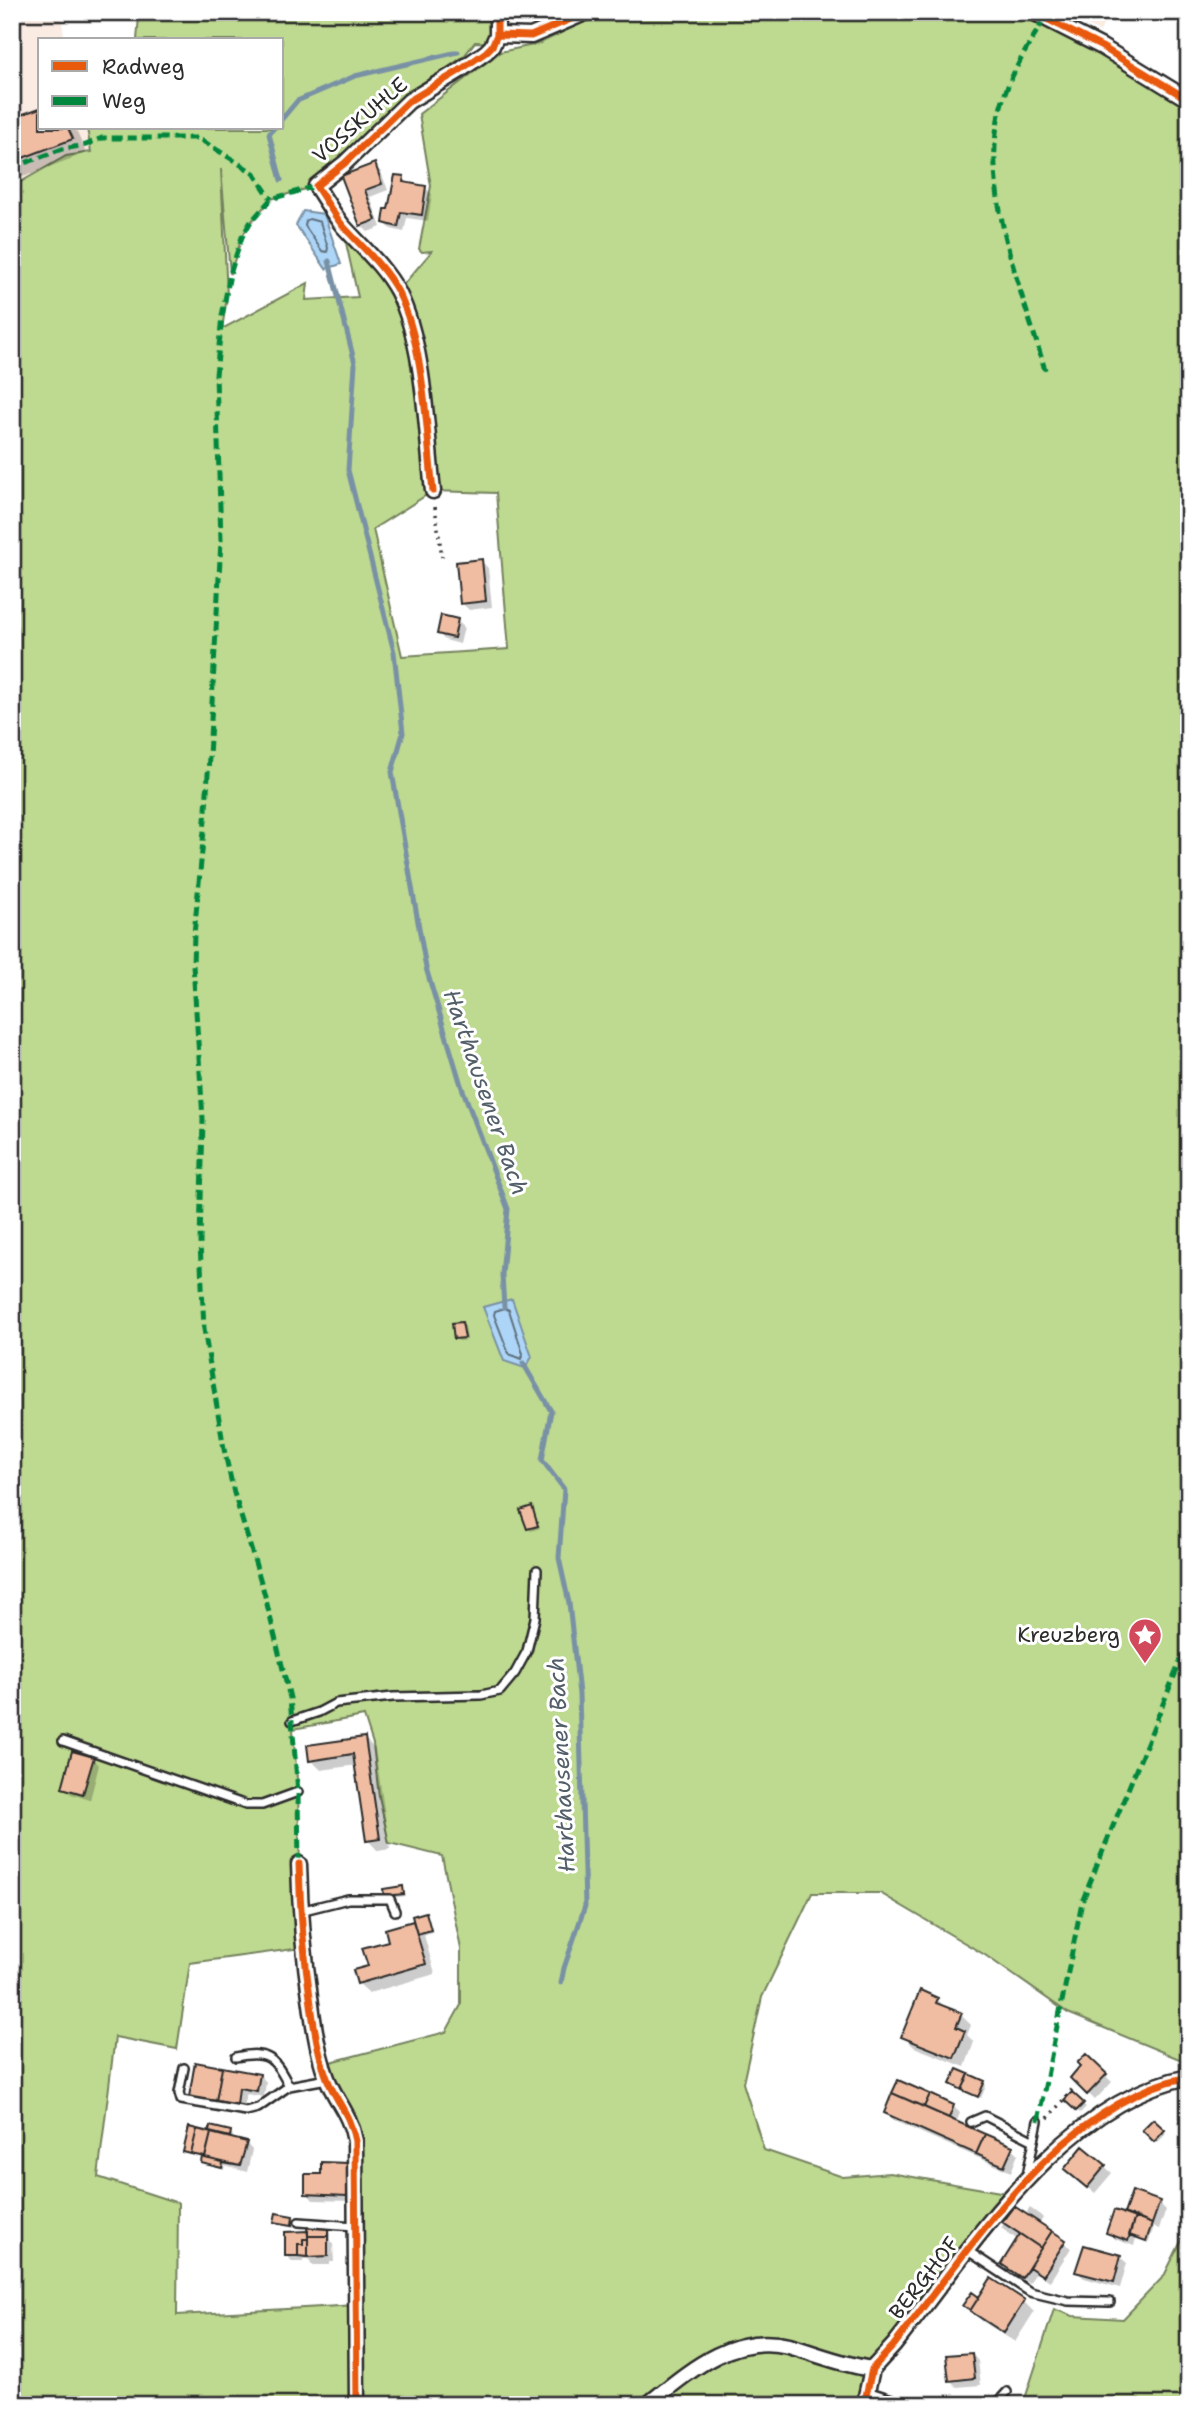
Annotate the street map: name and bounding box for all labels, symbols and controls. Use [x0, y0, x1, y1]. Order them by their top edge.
legend [38, 38, 284, 130]
text: Radweg [102, 53, 185, 81]
street label: VOSSKUHLE [306, 71, 414, 169]
text: Weg [102, 87, 146, 115]
water label: Harthausener Bach [437, 985, 535, 1199]
place icon: Kreuzberg [1126, 1616, 1164, 1665]
place label: Kreuzberg [1017, 1621, 1120, 1649]
water label: Harthausener Bach [540, 1657, 582, 1873]
street label: BERGHOF [883, 2231, 965, 2325]

